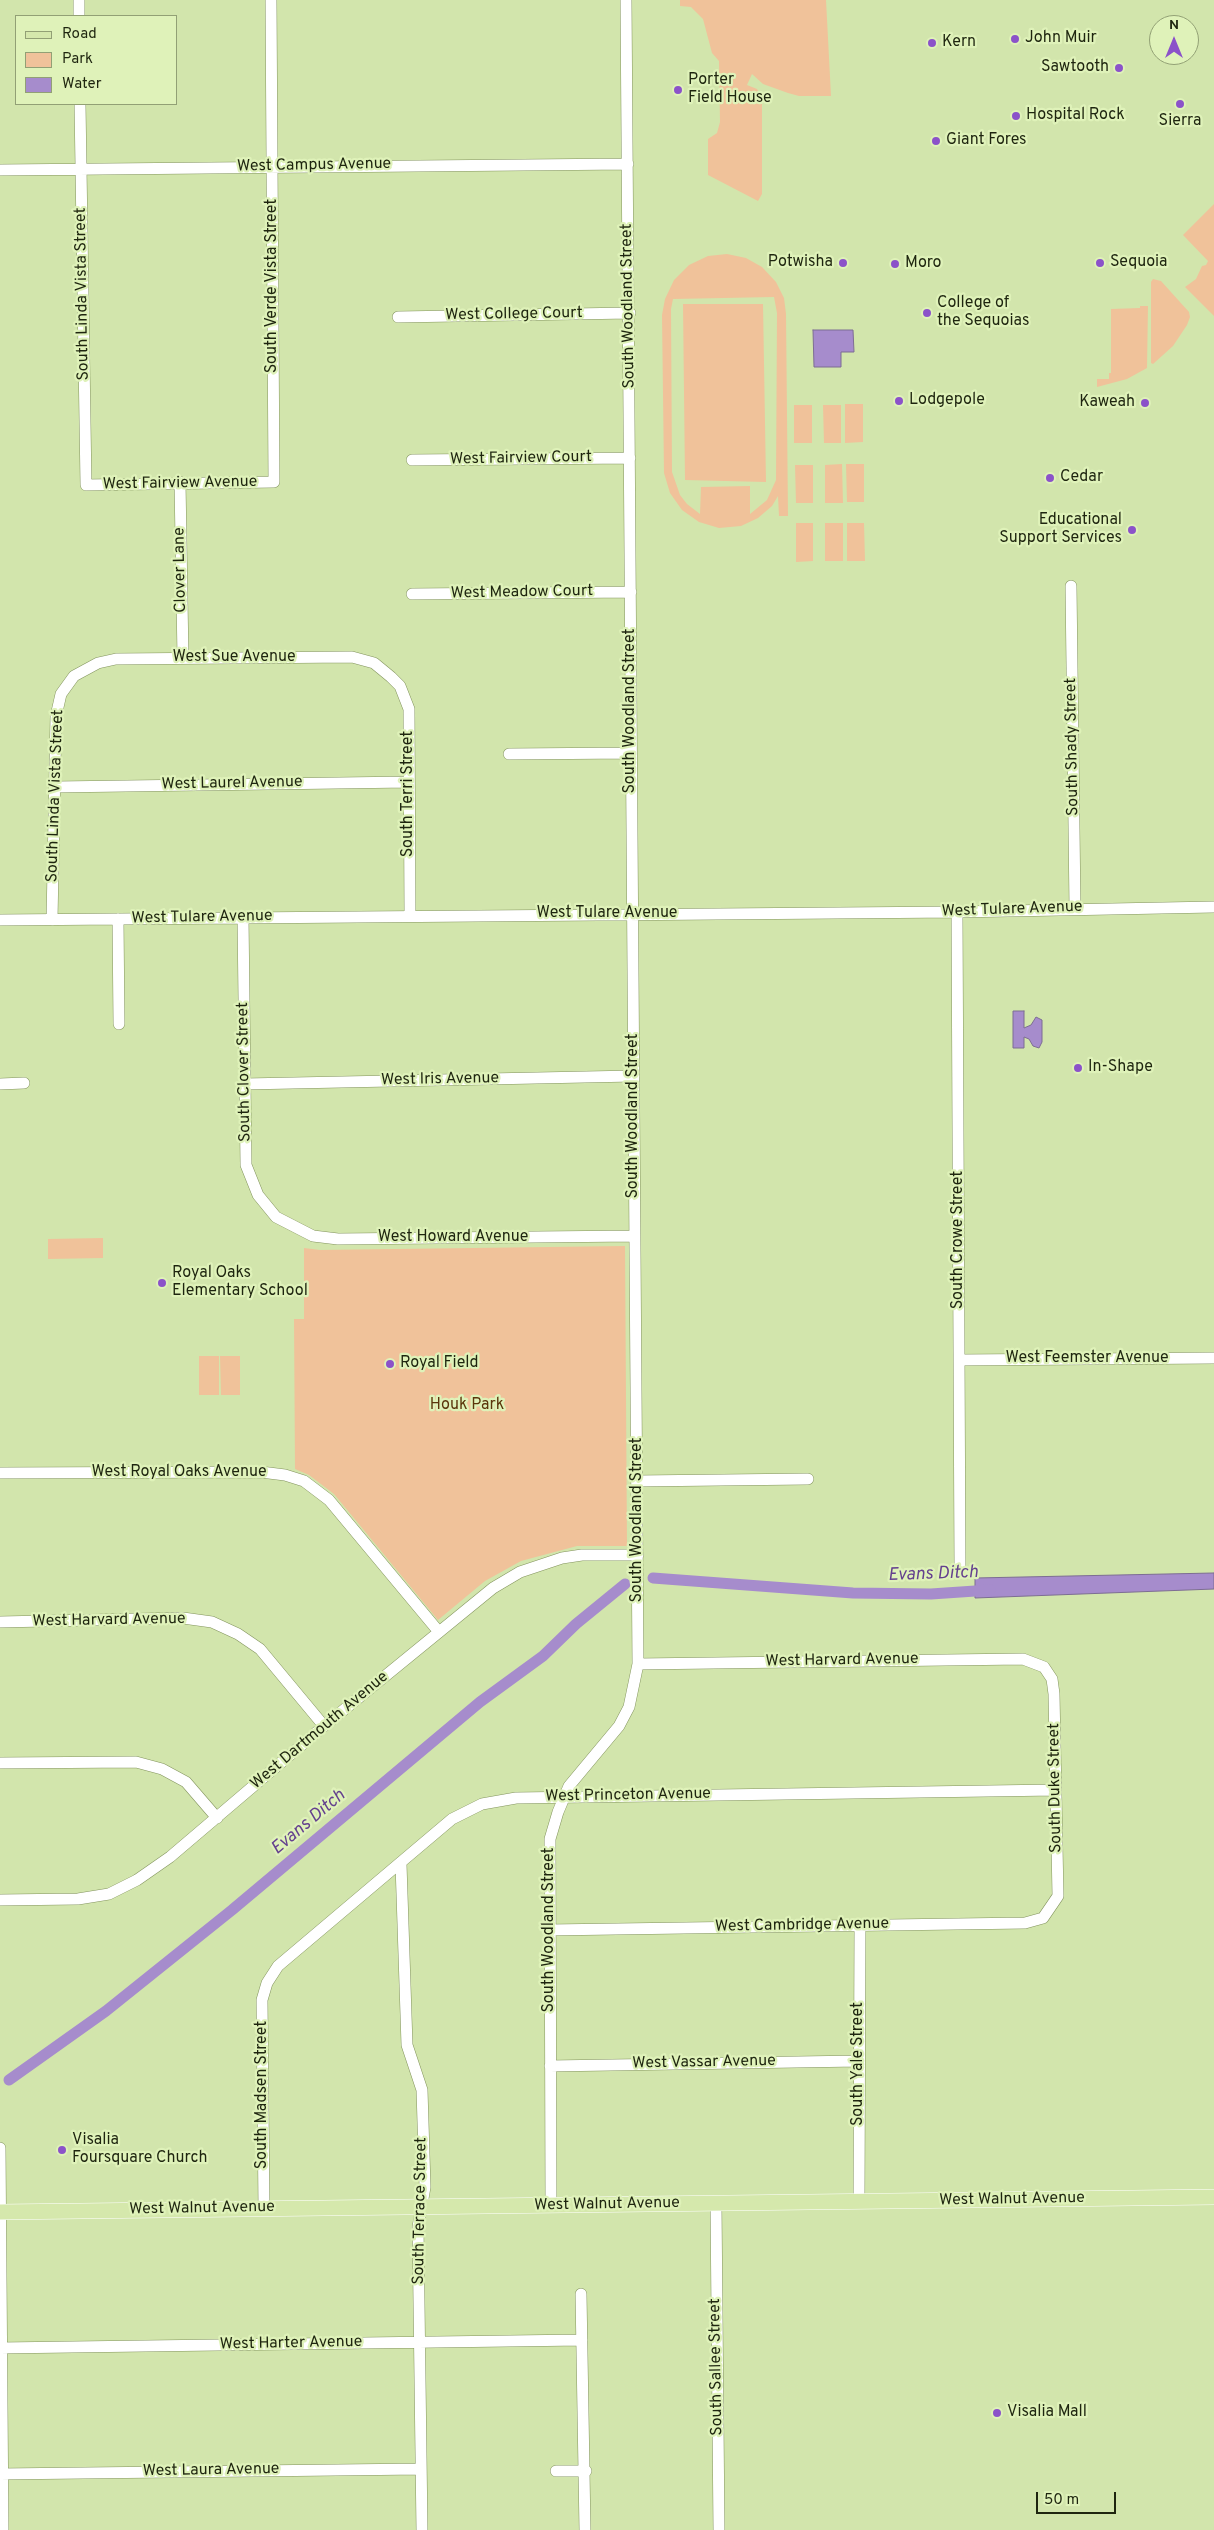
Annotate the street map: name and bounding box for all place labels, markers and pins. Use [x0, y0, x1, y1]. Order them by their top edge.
place label: John Muir [1025, 29, 1097, 49]
place label: Kern [942, 33, 976, 53]
marker: John Muir [1009, 33, 1021, 45]
marker: Kern [926, 37, 938, 49]
place label: Sawtooth [1041, 58, 1109, 78]
marker: Sawtooth [1113, 62, 1125, 74]
place label: Porter Field House [688, 71, 772, 109]
marker: Porter Field House [672, 84, 684, 96]
marker: Sierra [1174, 98, 1186, 110]
place label: Hospital Rock [1026, 106, 1125, 126]
marker: Hospital Rock [1010, 110, 1022, 122]
place label: Sierra [1159, 112, 1201, 132]
place label: Giant Fores [946, 131, 1027, 151]
marker: Giant Fores [930, 135, 942, 147]
place label: Potwisha [768, 253, 833, 273]
place label: Sequoia [1110, 253, 1168, 273]
place label: Moro [905, 254, 941, 274]
marker: Potwisha [837, 257, 849, 269]
marker: Sequoia [1094, 257, 1106, 269]
marker: Moro [889, 258, 901, 270]
place label: College of the Sequoias [937, 294, 1029, 332]
marker: College of the Sequoias [921, 307, 933, 319]
place label: Lodgepole [909, 391, 985, 411]
place label: Kaweah [1079, 393, 1135, 413]
marker: Lodgepole [893, 395, 905, 407]
marker: Kaweah [1139, 397, 1151, 409]
place label: Cedar [1060, 468, 1103, 488]
marker: Cedar [1044, 472, 1056, 484]
place label: Educational Support Services [999, 511, 1122, 549]
marker: Educational Support Services [1126, 524, 1138, 536]
place label: In-Shape [1088, 1058, 1153, 1078]
marker: In-Shape [1072, 1062, 1084, 1074]
place label: Royal Oaks Elementary School [172, 1264, 308, 1302]
marker: Royal Oaks Elementary School [156, 1277, 168, 1289]
place label: Royal Field [400, 1354, 478, 1374]
marker: Royal Field [384, 1358, 396, 1370]
place label: Visalia Foursquare Church [72, 2131, 207, 2169]
marker: Visalia Foursquare Church [56, 2144, 68, 2156]
place label: Visalia Mall [1007, 2403, 1087, 2423]
marker: Visalia Mall [991, 2407, 1003, 2419]

